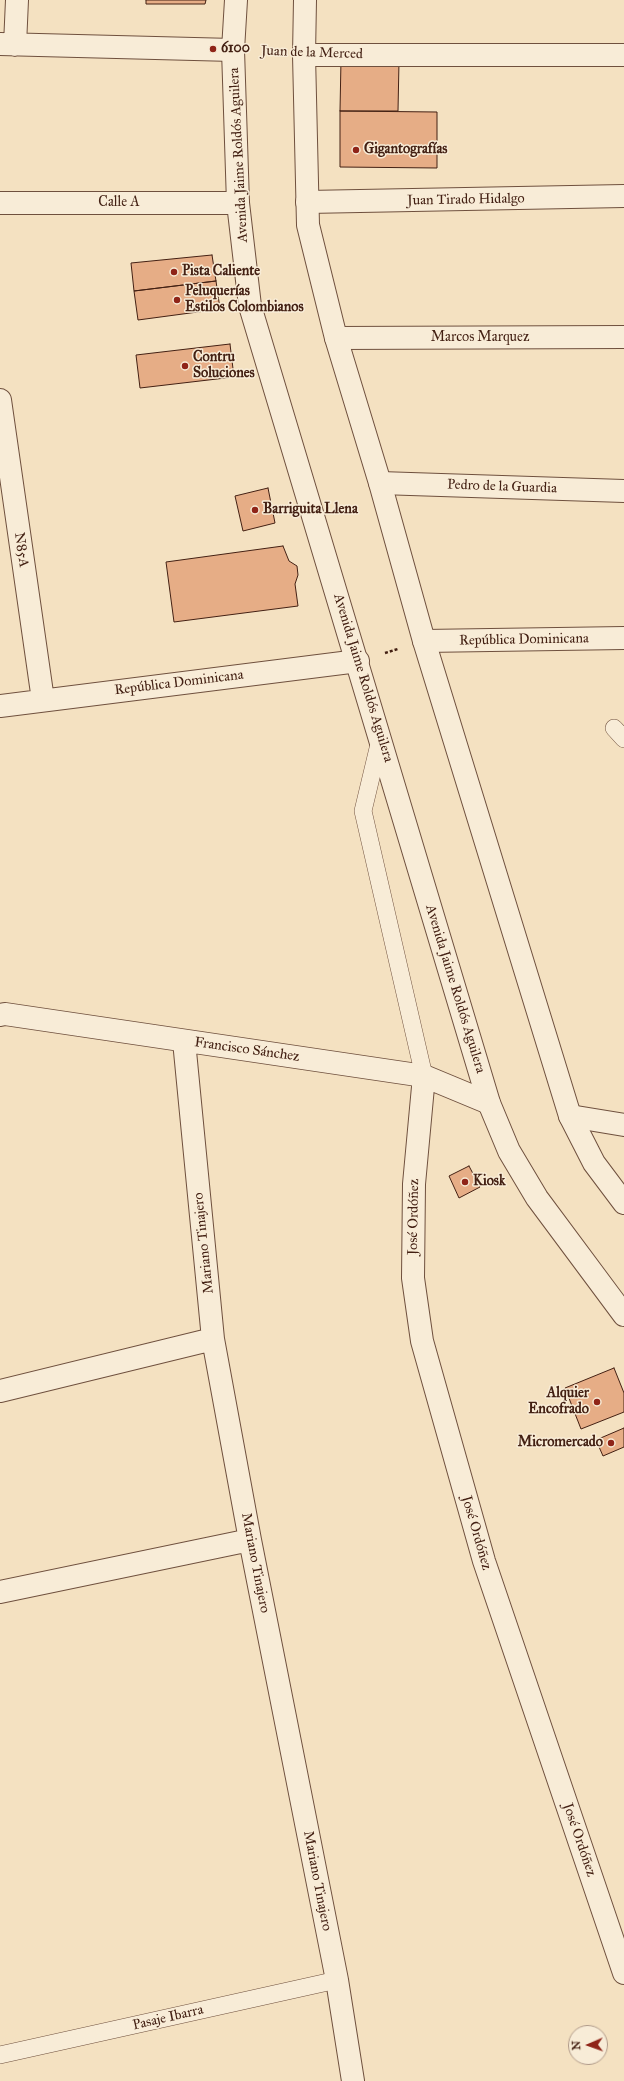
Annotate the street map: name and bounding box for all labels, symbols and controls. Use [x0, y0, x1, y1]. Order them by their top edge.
place label: 6100 [221, 41, 250, 57]
street label: Juan de la Merced [261, 43, 363, 63]
marker: 6100 [208, 44, 218, 54]
street label: Avenida Jaime Roldós Aguilera [226, 67, 252, 243]
place label: Gigantografías [364, 142, 447, 158]
marker: Gigantografías [351, 145, 361, 155]
street label: Juan Tirado Hidalgo [407, 191, 525, 209]
street label: Calle A [98, 195, 140, 211]
place label: Pista Caliente [182, 264, 260, 280]
marker: Pista Caliente [169, 267, 179, 277]
place label: Peluquerías Estilos Colombianos [185, 284, 303, 316]
marker: Peluquerías Estilos Colombianos [172, 295, 182, 305]
street label: Marcos Marquez [431, 330, 529, 346]
place label: Contru Soluciones [193, 350, 255, 382]
marker: Contru Soluciones [180, 361, 190, 371]
street label: Pedro de la Guardia [447, 477, 557, 497]
place label: Barriguita Llena [263, 502, 358, 518]
marker: Barriguita Llena [250, 505, 260, 515]
street label: N85A [10, 531, 32, 569]
street label: Avenida Jaime Roldós Aguilera [329, 592, 397, 764]
street label: República Dominicana [459, 630, 589, 650]
street label: República Dominicana [114, 667, 244, 699]
street label: Avenida Jaime Roldós Aguilera [421, 903, 489, 1075]
street label: Francisco Sánchez [193, 1034, 301, 1066]
place label: Kiosk [473, 1174, 505, 1190]
marker: Kiosk [460, 1177, 470, 1187]
street label: José Ordóñez [405, 1179, 423, 1255]
street label: Mariano Tinajero [190, 1192, 218, 1294]
place label: Alquier Encofrado [528, 1386, 589, 1418]
marker: Alquier Encofrado [592, 1397, 602, 1407]
place label: Micromercado [518, 1435, 603, 1451]
marker: Micromercado [606, 1438, 616, 1448]
street label: José Ordóñez [457, 1494, 495, 1572]
street label: Mariano Tinajero [237, 1512, 273, 1614]
street label: José Ordóñez [559, 1801, 599, 1879]
street label: Mariano Tinajero [299, 1830, 335, 1932]
street label: Pasaje Ibarra [131, 2002, 205, 2034]
north arrow [568, 2025, 608, 2065]
text: N [570, 2041, 583, 2050]

